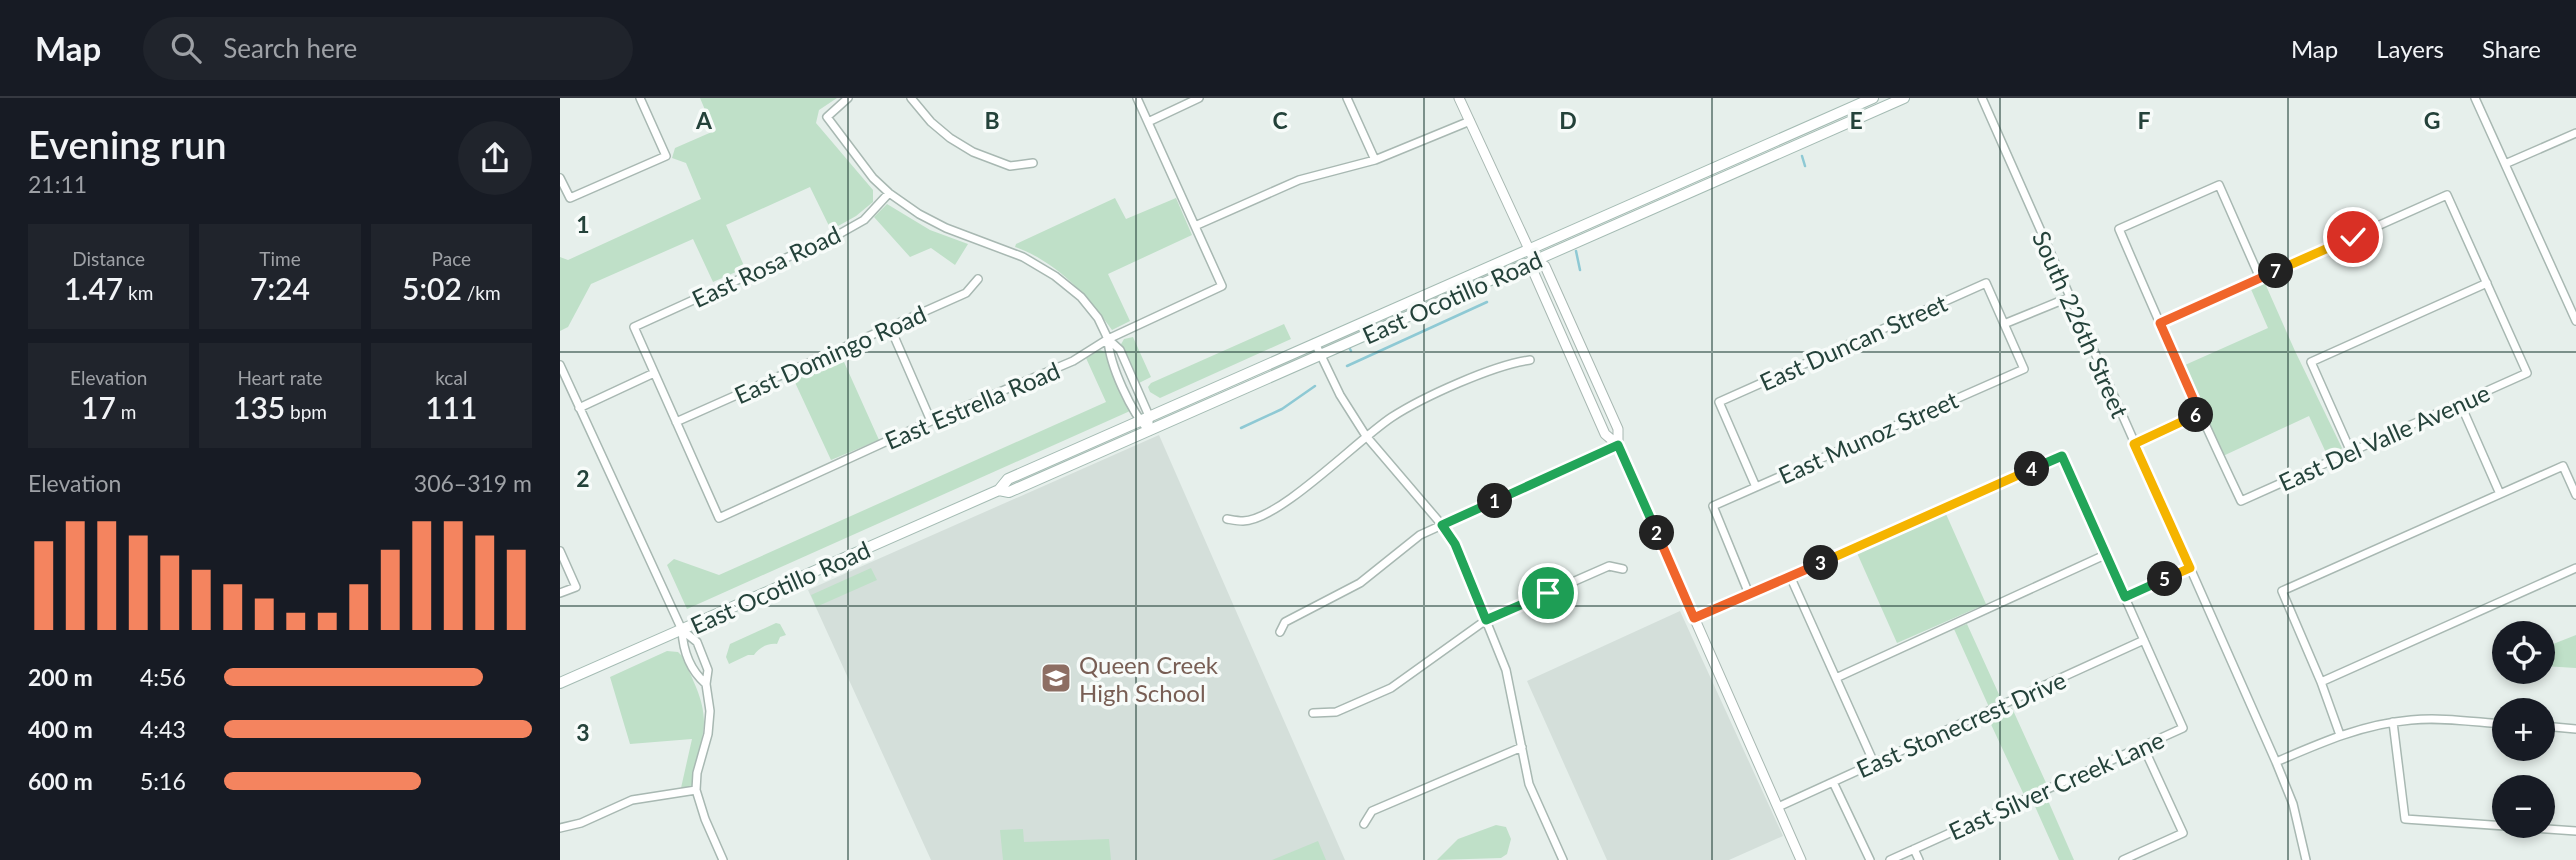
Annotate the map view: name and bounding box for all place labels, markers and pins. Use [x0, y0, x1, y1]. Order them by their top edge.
pin [2323, 207, 2383, 267]
pin: 7 [2258, 254, 2294, 288]
pin: 6 [2178, 398, 2214, 432]
pin: 4 [2014, 452, 2050, 486]
pin: 1 [1478, 484, 1513, 518]
pin: 2 [1640, 516, 1674, 550]
pin: 3 [1804, 546, 1838, 580]
pin: 5 [2148, 561, 2182, 596]
pin [1518, 563, 1578, 623]
place label: Queen Creek High School [1079, 650, 1219, 707]
school or university icon: Queen Creek High School [1039, 661, 1073, 695]

